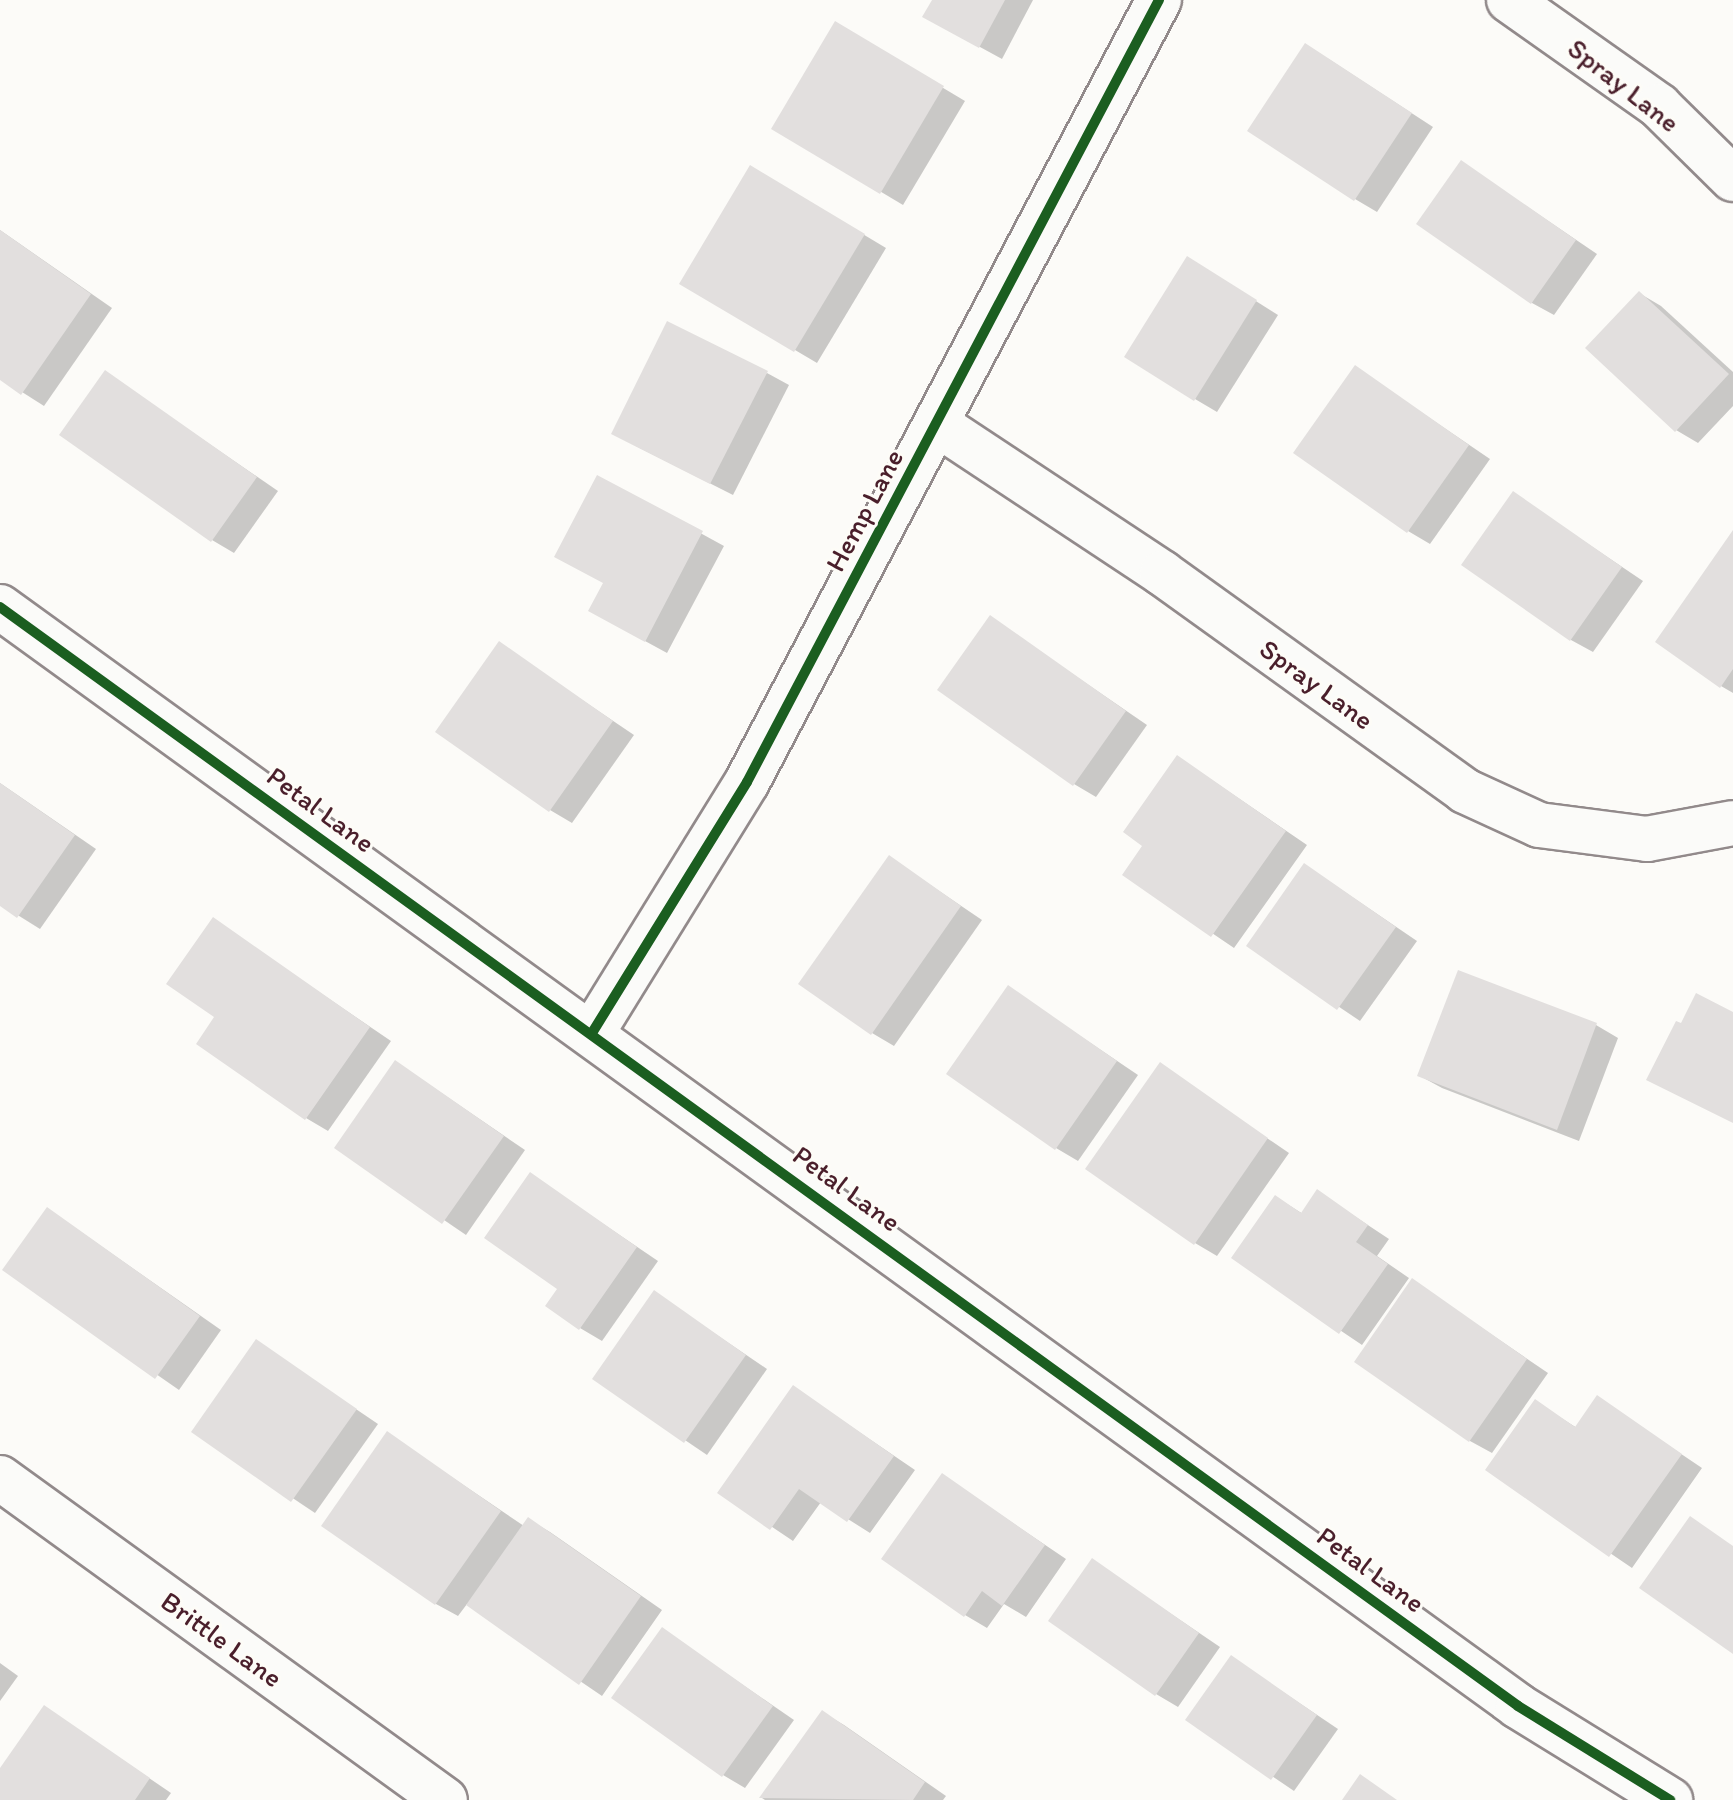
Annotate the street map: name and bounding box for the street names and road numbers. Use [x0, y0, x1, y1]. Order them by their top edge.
street label: Spray Lane [1561, 31, 1687, 139]
street label: Hemp Lane [818, 443, 910, 577]
street label: Spray Lane [1253, 631, 1381, 737]
street label: Petal Lane [261, 759, 381, 859]
street label: Petal Lane [787, 1138, 907, 1238]
street label: Petal Lane [1311, 1519, 1431, 1619]
street label: Brittle Lane [155, 1584, 289, 1694]

